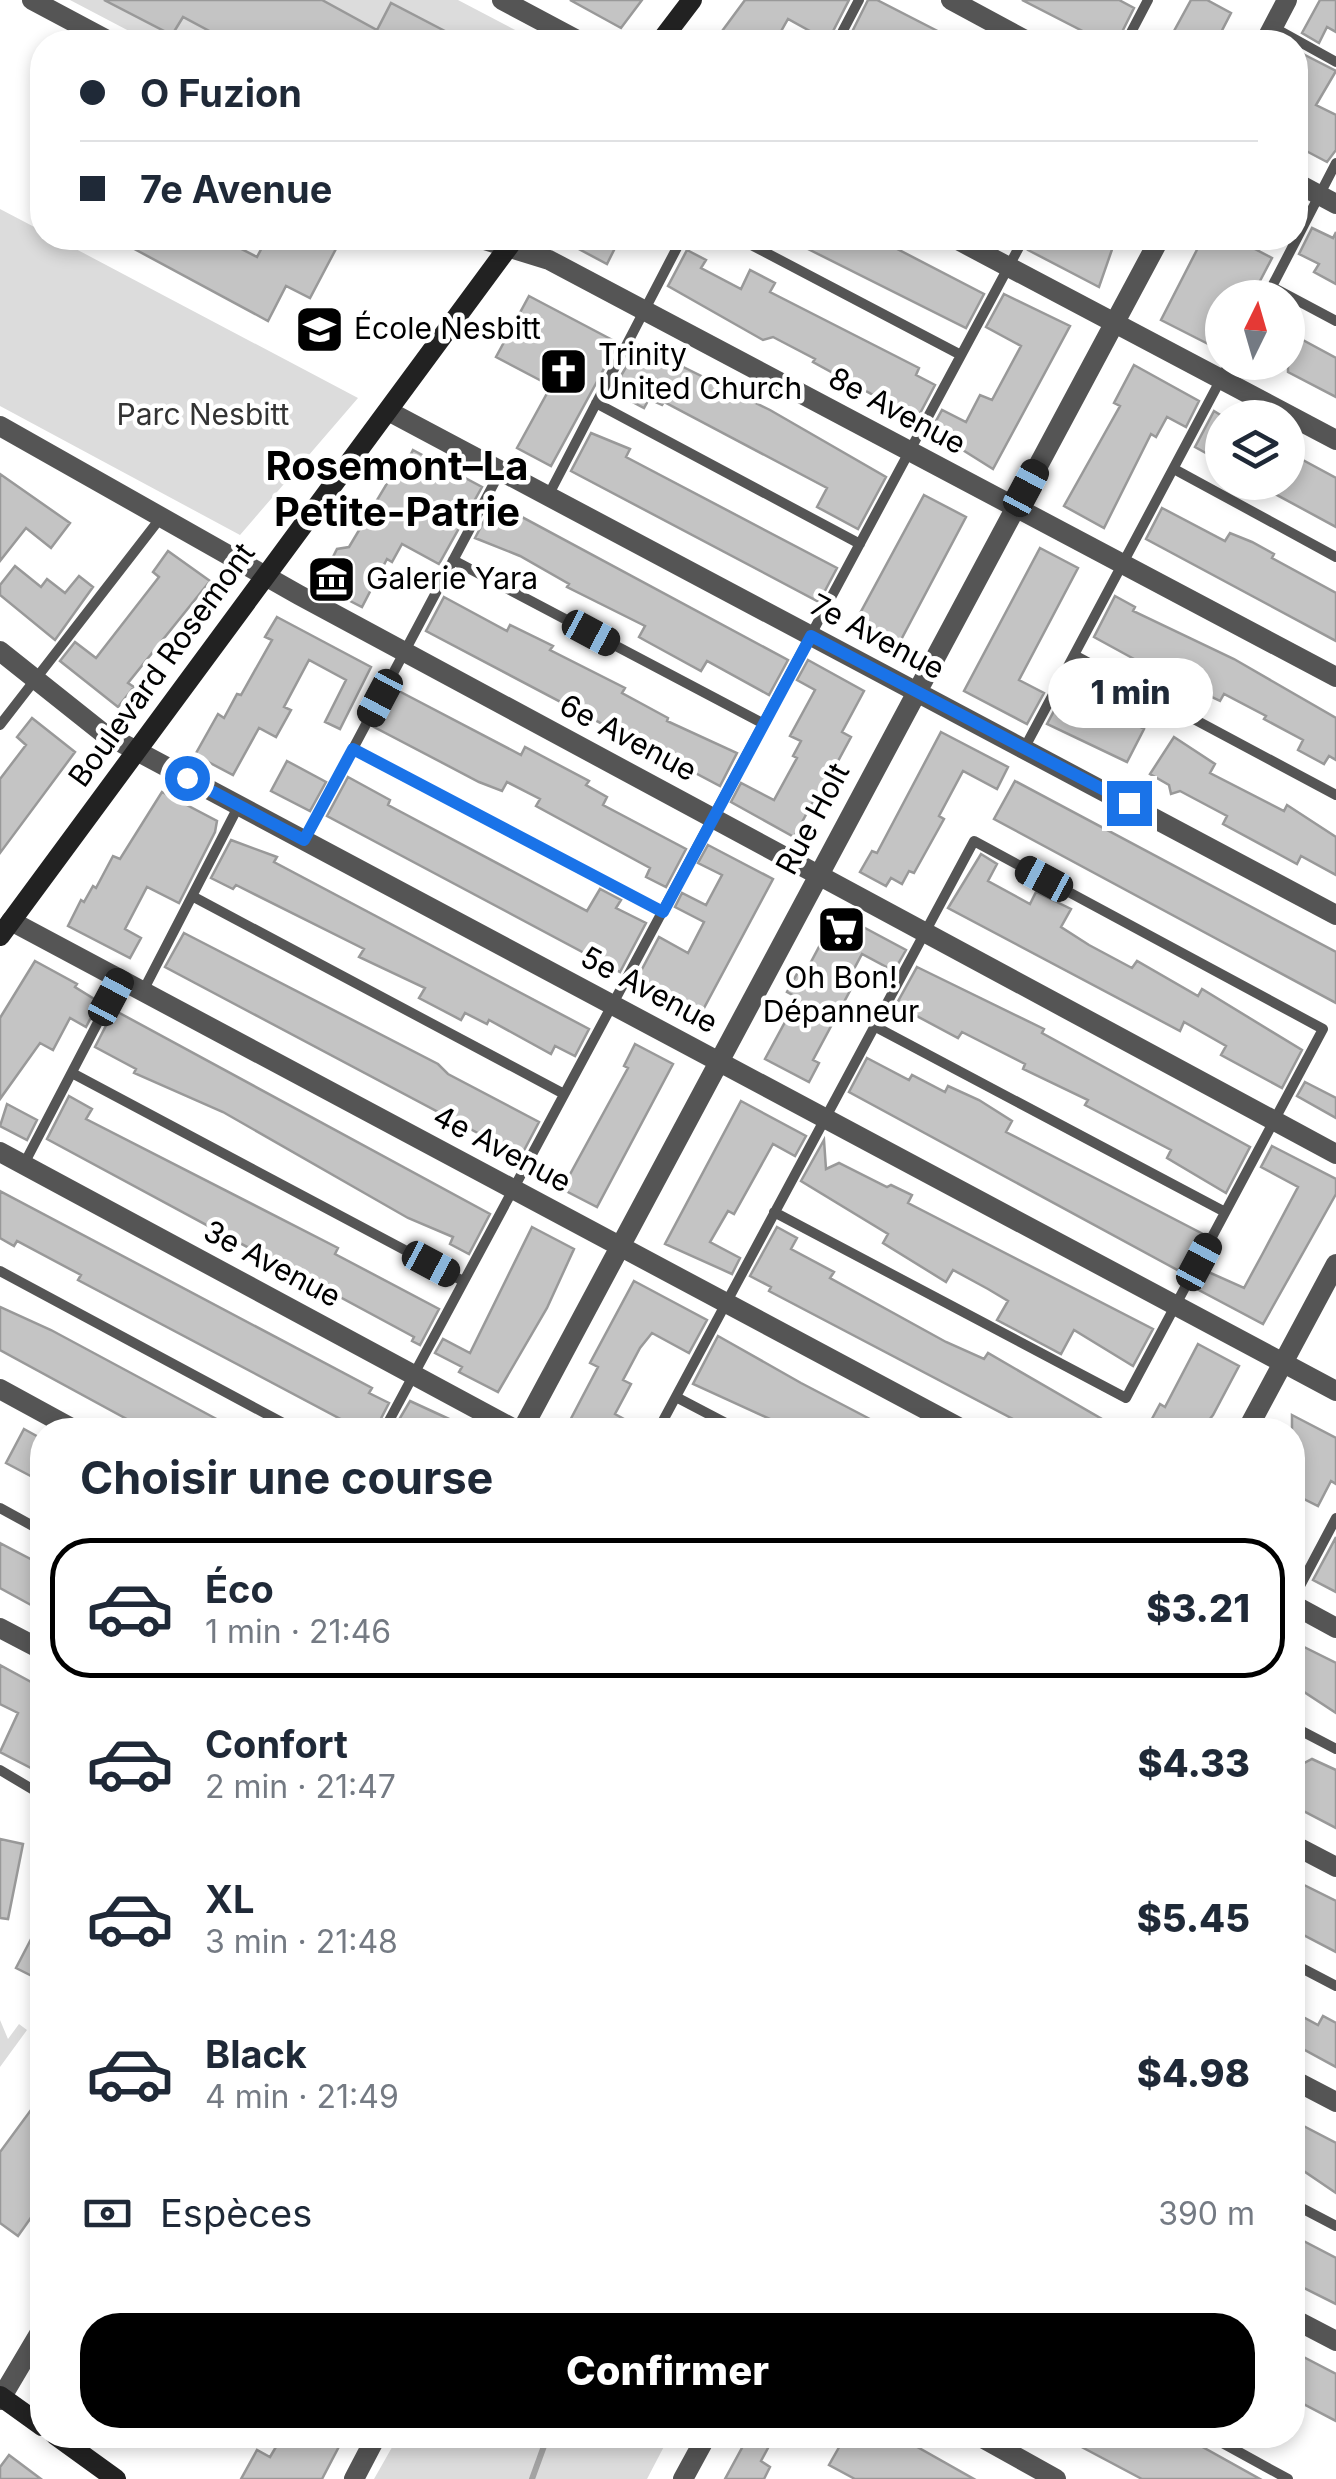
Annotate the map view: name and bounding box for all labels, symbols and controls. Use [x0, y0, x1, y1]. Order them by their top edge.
text: O Fuzion [140, 70, 302, 116]
text: 7e Avenue [140, 166, 332, 212]
north arrow [1205, 280, 1305, 380]
map controls [1205, 280, 1305, 500]
school or university icon: École Nesbitt [293, 303, 345, 355]
place label: École Nesbitt [354, 310, 541, 346]
place label: Trinity United Church [598, 336, 802, 406]
church icon: Trinity United Church [537, 346, 589, 398]
street label: 8e Avenue [823, 359, 972, 461]
park label: Parc Nesbitt [117, 396, 290, 432]
button: layers [1205, 400, 1305, 500]
district label: Rosemont–La Petite-Patrie [266, 441, 528, 536]
car [999, 454, 1053, 522]
street label: Boulevard Rosemont [61, 535, 262, 793]
museum icon: Galerie Yara [305, 553, 357, 605]
place label: Galerie Yara [366, 560, 538, 596]
street label: 7e Avenue [804, 586, 951, 686]
car [557, 606, 625, 660]
callout: 1 min [1046, 658, 1212, 728]
car [353, 664, 407, 732]
text: 1 min [1090, 673, 1171, 712]
street label: 6e Avenue [554, 686, 703, 788]
route start [165, 756, 210, 801]
street label: Rue Holt [768, 757, 856, 880]
route end [1107, 781, 1152, 826]
car [1010, 852, 1078, 906]
supermarket icon: Oh Bon! Dépanneur [815, 903, 867, 955]
street label: 5e Avenue [575, 938, 724, 1040]
place label: Oh Bon! Dépanneur [763, 959, 919, 1029]
car [84, 963, 138, 1031]
street label: 4e Avenue [427, 1097, 577, 1199]
street label: 3e Avenue [198, 1212, 347, 1314]
car [1172, 1228, 1226, 1296]
car [397, 1237, 465, 1291]
text: Choisir une course [80, 1450, 493, 1505]
icon: car [85, 1563, 175, 1653]
text: Éco [205, 1566, 274, 1612]
text: $3.21 [1146, 1585, 1250, 1631]
text: 1 min · 21:46 [205, 1612, 391, 1651]
icon: car [85, 1718, 175, 1808]
text: Confort [205, 1721, 348, 1767]
text: $4.33 [1138, 1740, 1250, 1786]
text: 2 min · 21:47 [205, 1767, 396, 1806]
icon: car [85, 1873, 175, 1963]
text: XL [205, 1876, 255, 1922]
text: $5.45 [1137, 1895, 1250, 1941]
text: 3 min · 21:48 [205, 1922, 398, 1961]
icon: car [85, 2028, 175, 2118]
text: Black [205, 2031, 307, 2077]
text: $4.98 [1137, 2050, 1250, 2096]
text: 4 min · 21:49 [205, 2077, 399, 2116]
icon: cash [80, 2186, 135, 2241]
text: Espèces [160, 2190, 312, 2236]
text: 390 m [1158, 2194, 1255, 2233]
button: Confirmer [80, 2313, 1255, 2428]

